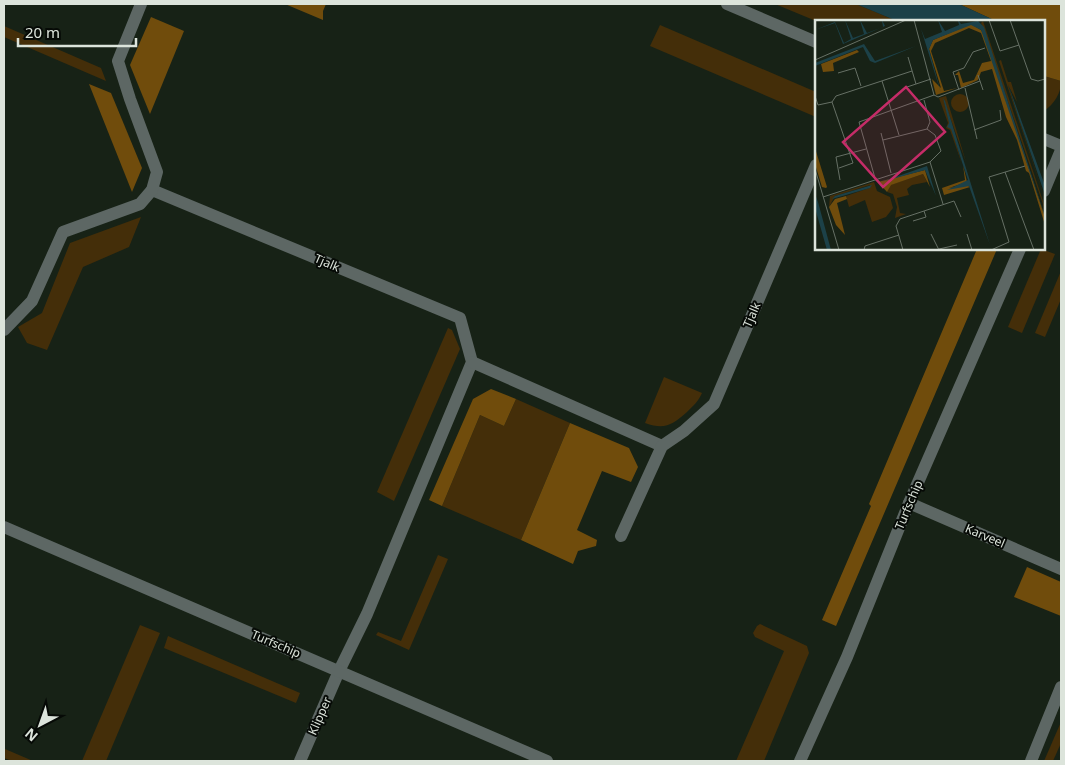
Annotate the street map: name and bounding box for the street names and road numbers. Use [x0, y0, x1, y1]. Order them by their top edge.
street label: Tjalk [312, 250, 343, 276]
street label: Tjalk [739, 299, 765, 330]
street label: Turfschip [891, 478, 927, 532]
street label: Karveel [963, 520, 1008, 552]
street label: Turfschip [249, 626, 303, 662]
street label: Klipper [304, 694, 335, 738]

